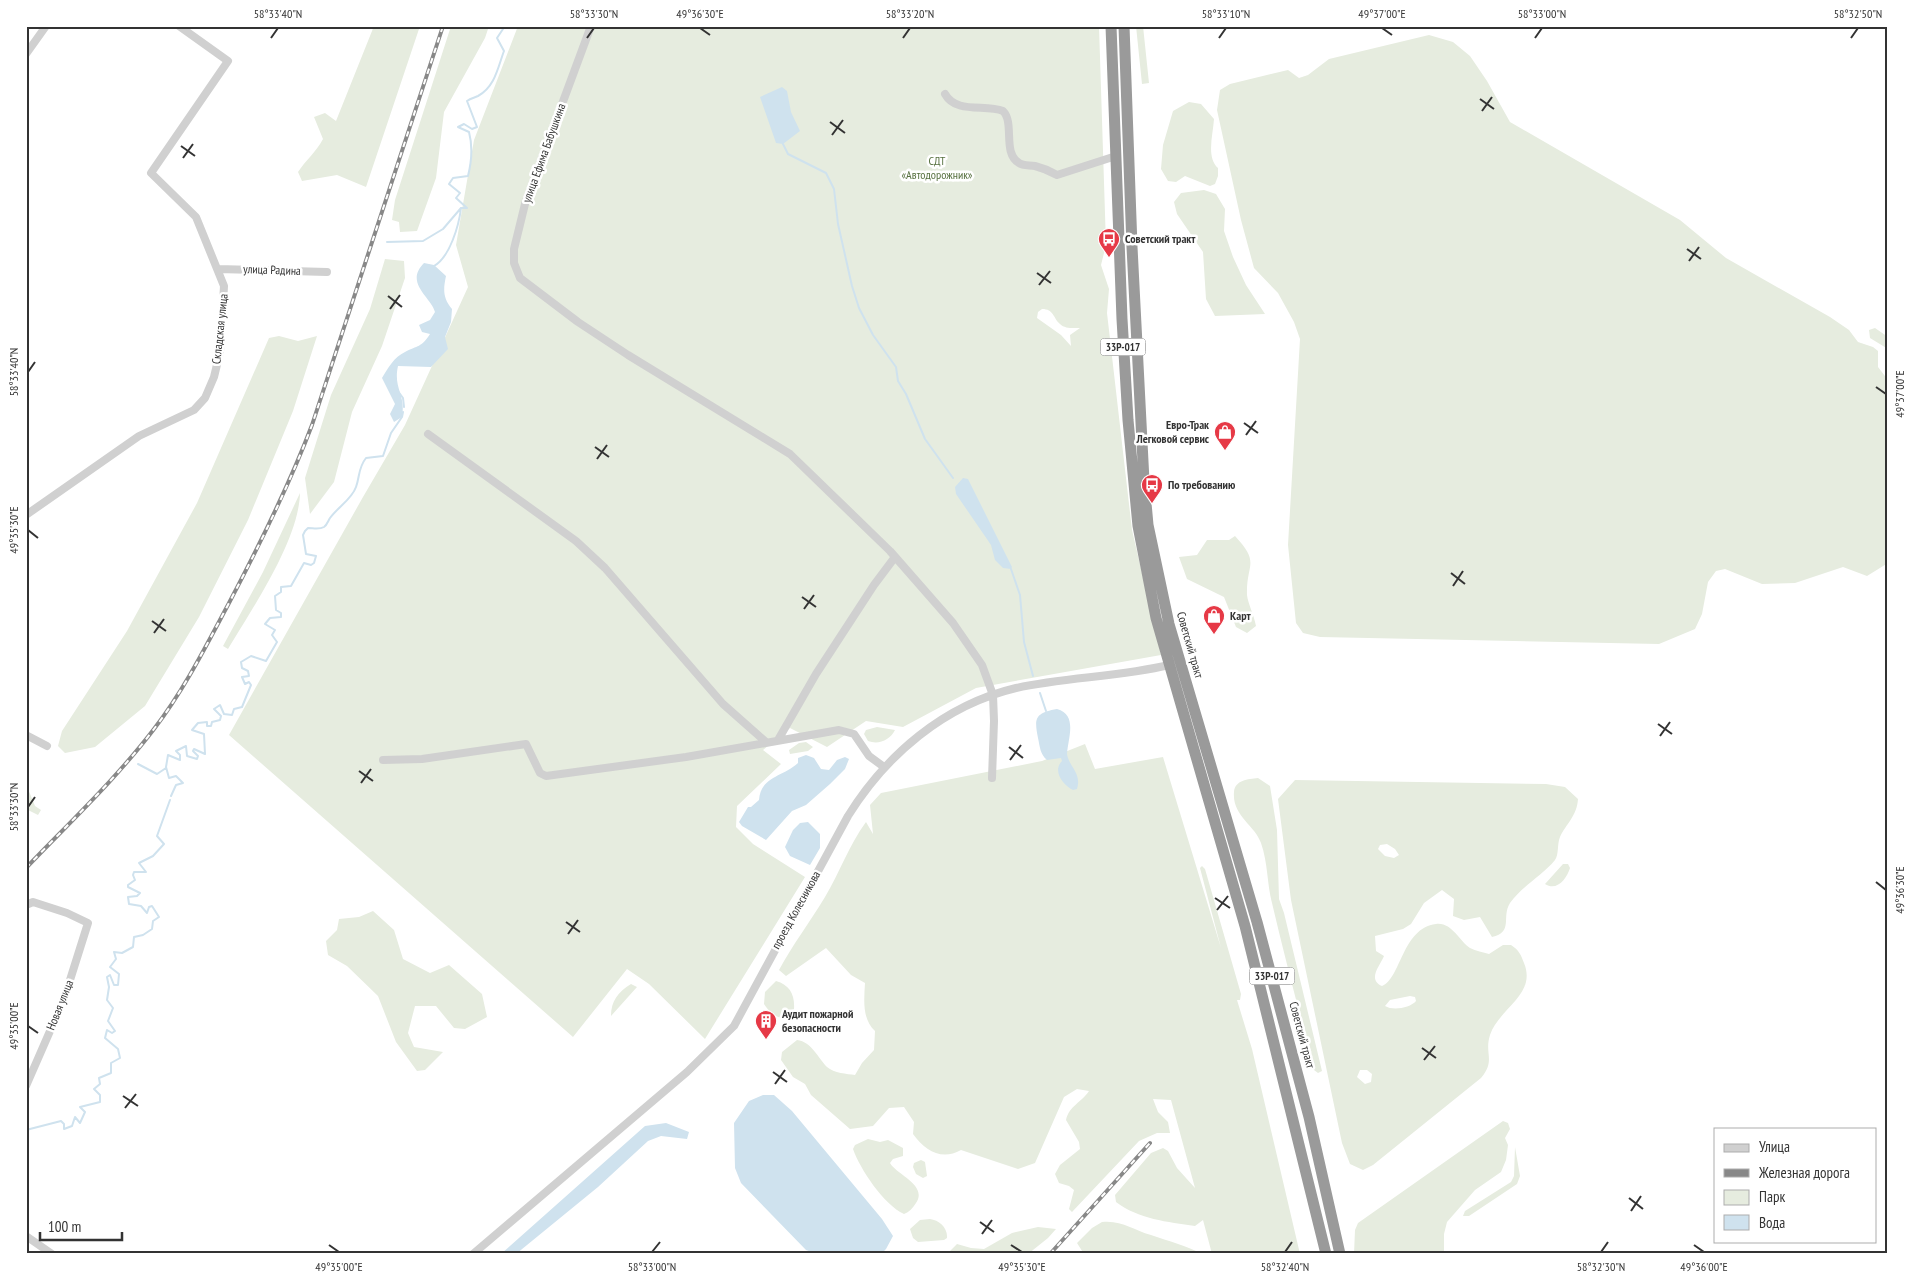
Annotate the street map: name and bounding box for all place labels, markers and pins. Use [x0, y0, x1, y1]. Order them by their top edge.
bus stop icon: Советский тракт [1097, 227, 1121, 258]
place label: Советский тракт [1125, 231, 1196, 246]
place label: Евро-Трак Легковой сервис [1135, 417, 1210, 446]
shop icon: Евро-Трак Легковой сервис [1213, 420, 1237, 451]
bus stop icon: По требованию [1140, 473, 1164, 504]
place label: По требованию [1168, 477, 1236, 492]
shop icon: Карт [1202, 604, 1226, 635]
place label: Карт [1230, 608, 1251, 623]
place label: Аудит пожарной безопасности [781, 1006, 853, 1035]
building icon: Аудит пожарной безопасности [754, 1009, 778, 1040]

